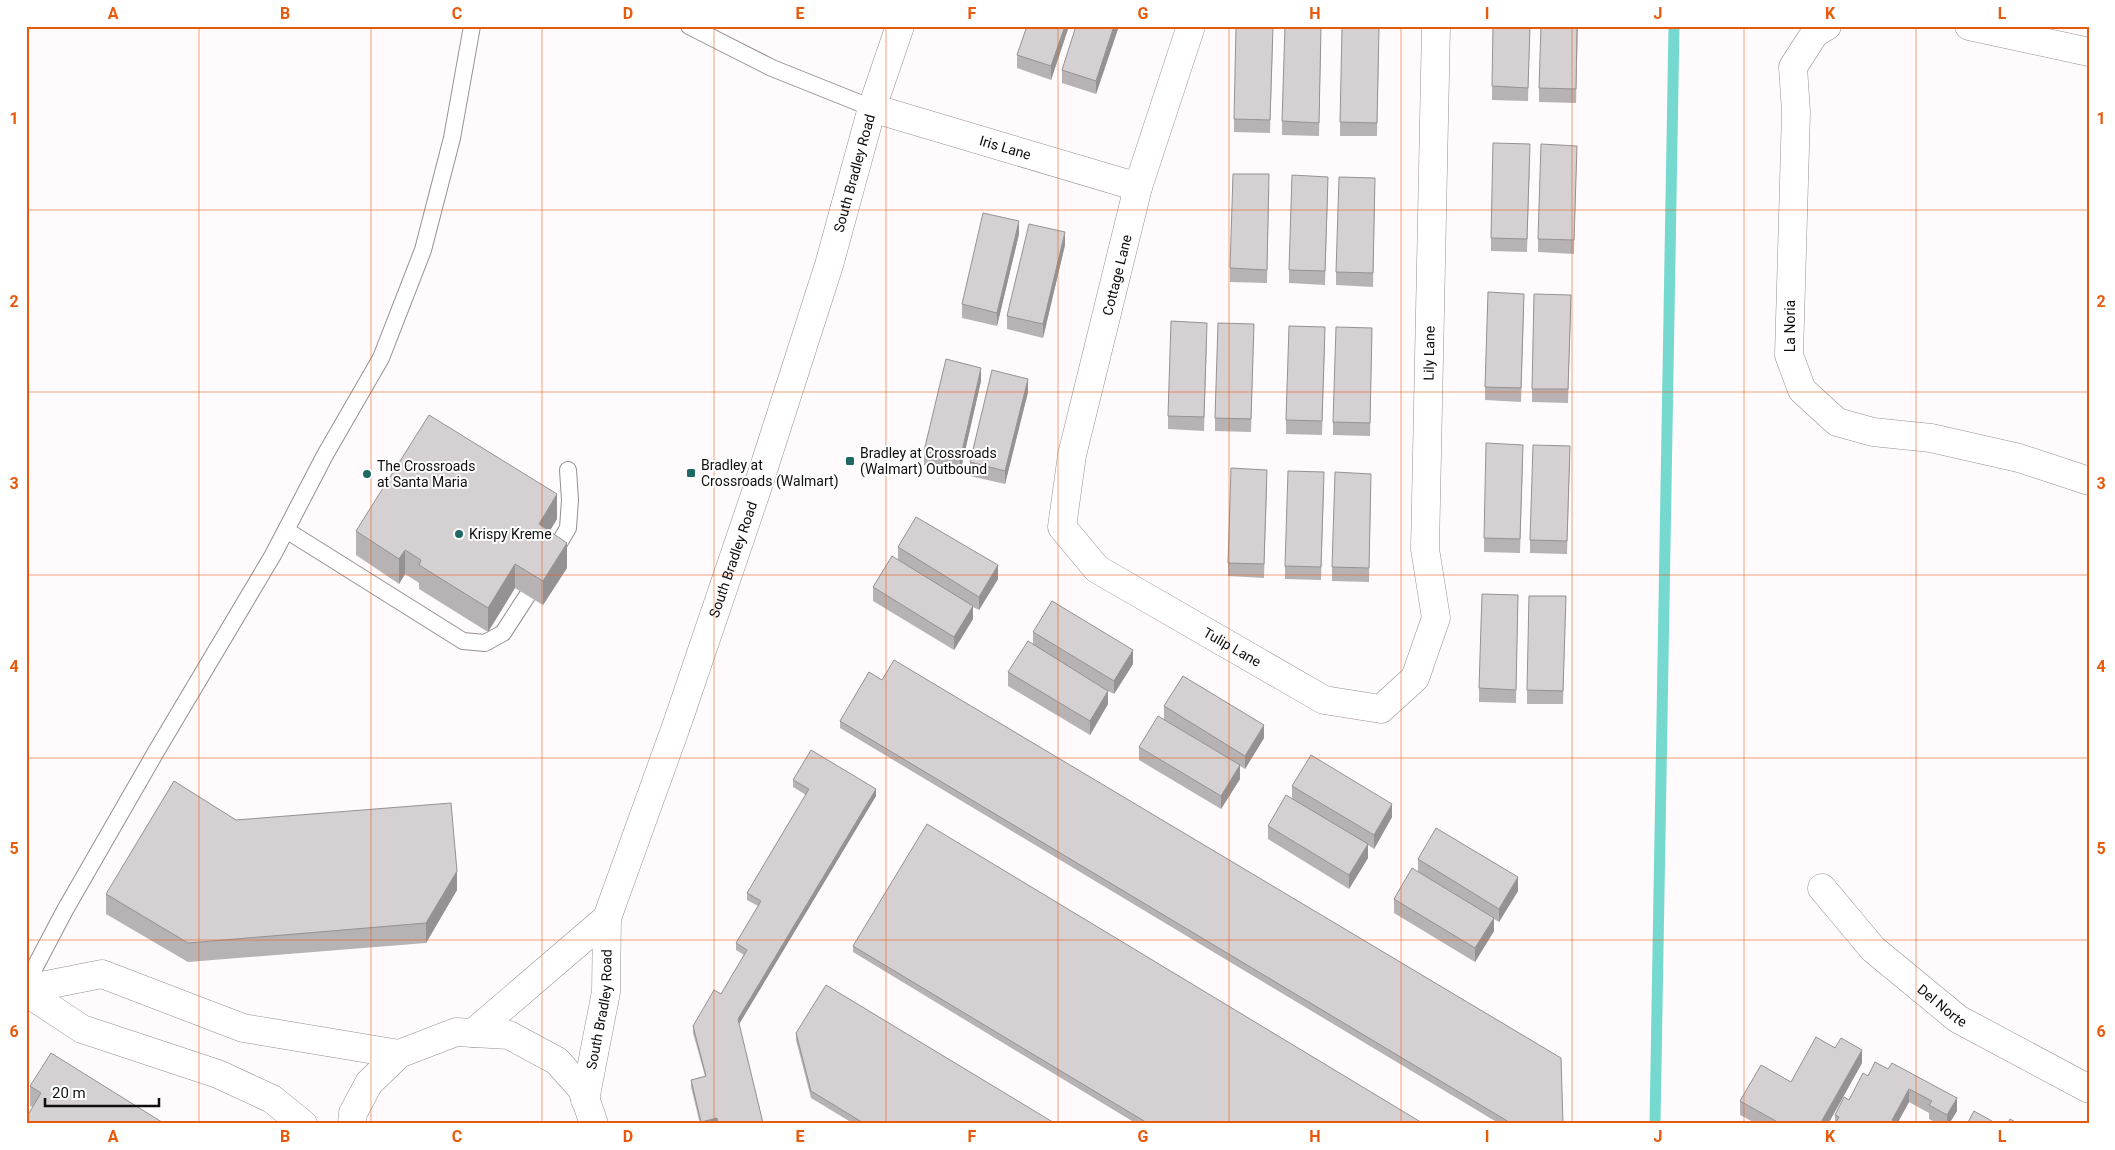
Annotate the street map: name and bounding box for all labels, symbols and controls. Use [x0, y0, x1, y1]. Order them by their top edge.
text: A [108, 4, 119, 23]
text: B [280, 4, 290, 23]
text: C [452, 4, 462, 23]
text: D [623, 4, 633, 23]
text: E [796, 4, 805, 23]
text: F [968, 4, 977, 23]
text: G [1138, 4, 1149, 23]
text: H [1309, 4, 1321, 23]
text: I [1485, 4, 1489, 23]
text: J [1654, 4, 1662, 23]
text: K [1825, 4, 1836, 23]
text: L [1998, 4, 2007, 23]
text: 1 [9, 109, 19, 128]
text: 1 [2096, 109, 2106, 128]
street label: South Bradley Road [830, 112, 878, 234]
street label: Iris Lane [978, 132, 1033, 163]
street label: Cottage Lane [1099, 233, 1135, 317]
text: 2 [9, 292, 19, 311]
text: 2 [2096, 292, 2106, 311]
street label: La Noria [1782, 300, 1798, 352]
street label: Lily Lane [1421, 326, 1438, 381]
place label: Bradley at Crossroads (Walmart) Outbound [860, 445, 997, 478]
marker: Bradley at Crossroads (Walmart) Outbound [844, 455, 856, 467]
place label: Bradley at Crossroads (Walmart) [701, 457, 839, 490]
place label: The Crossroads at Santa Maria [377, 458, 475, 490]
marker: Bradley at Crossroads (Walmart) [685, 467, 697, 479]
marker: The Crossroads at Santa Maria [361, 468, 373, 480]
text: 3 [9, 474, 19, 493]
text: 3 [2096, 474, 2106, 493]
street label: South Bradley Road [706, 499, 760, 620]
place label: Krispy Kreme [469, 526, 552, 542]
marker: Krispy Kreme [453, 528, 465, 540]
street label: Tulip Lane [1201, 624, 1264, 670]
text: 4 [9, 657, 19, 676]
text: 4 [2096, 657, 2106, 676]
text: 5 [9, 839, 19, 858]
text: 5 [2096, 839, 2106, 858]
street label: South Bradley Road [583, 949, 615, 1071]
street label: Del Norte [1914, 981, 1969, 1030]
text: 6 [9, 1022, 19, 1041]
text: 6 [2096, 1022, 2106, 1041]
scale bar [45, 1075, 159, 1107]
text: 20 m [52, 1084, 86, 1102]
text: A [108, 1127, 119, 1146]
text: B [280, 1127, 290, 1146]
text: C [452, 1127, 462, 1146]
text: D [623, 1127, 633, 1146]
text: E [796, 1127, 805, 1146]
text: F [968, 1127, 977, 1146]
text: G [1138, 1127, 1149, 1146]
text: H [1309, 1127, 1321, 1146]
text: I [1485, 1127, 1489, 1146]
text: J [1654, 1127, 1662, 1146]
text: K [1825, 1127, 1836, 1146]
text: L [1998, 1127, 2007, 1146]

